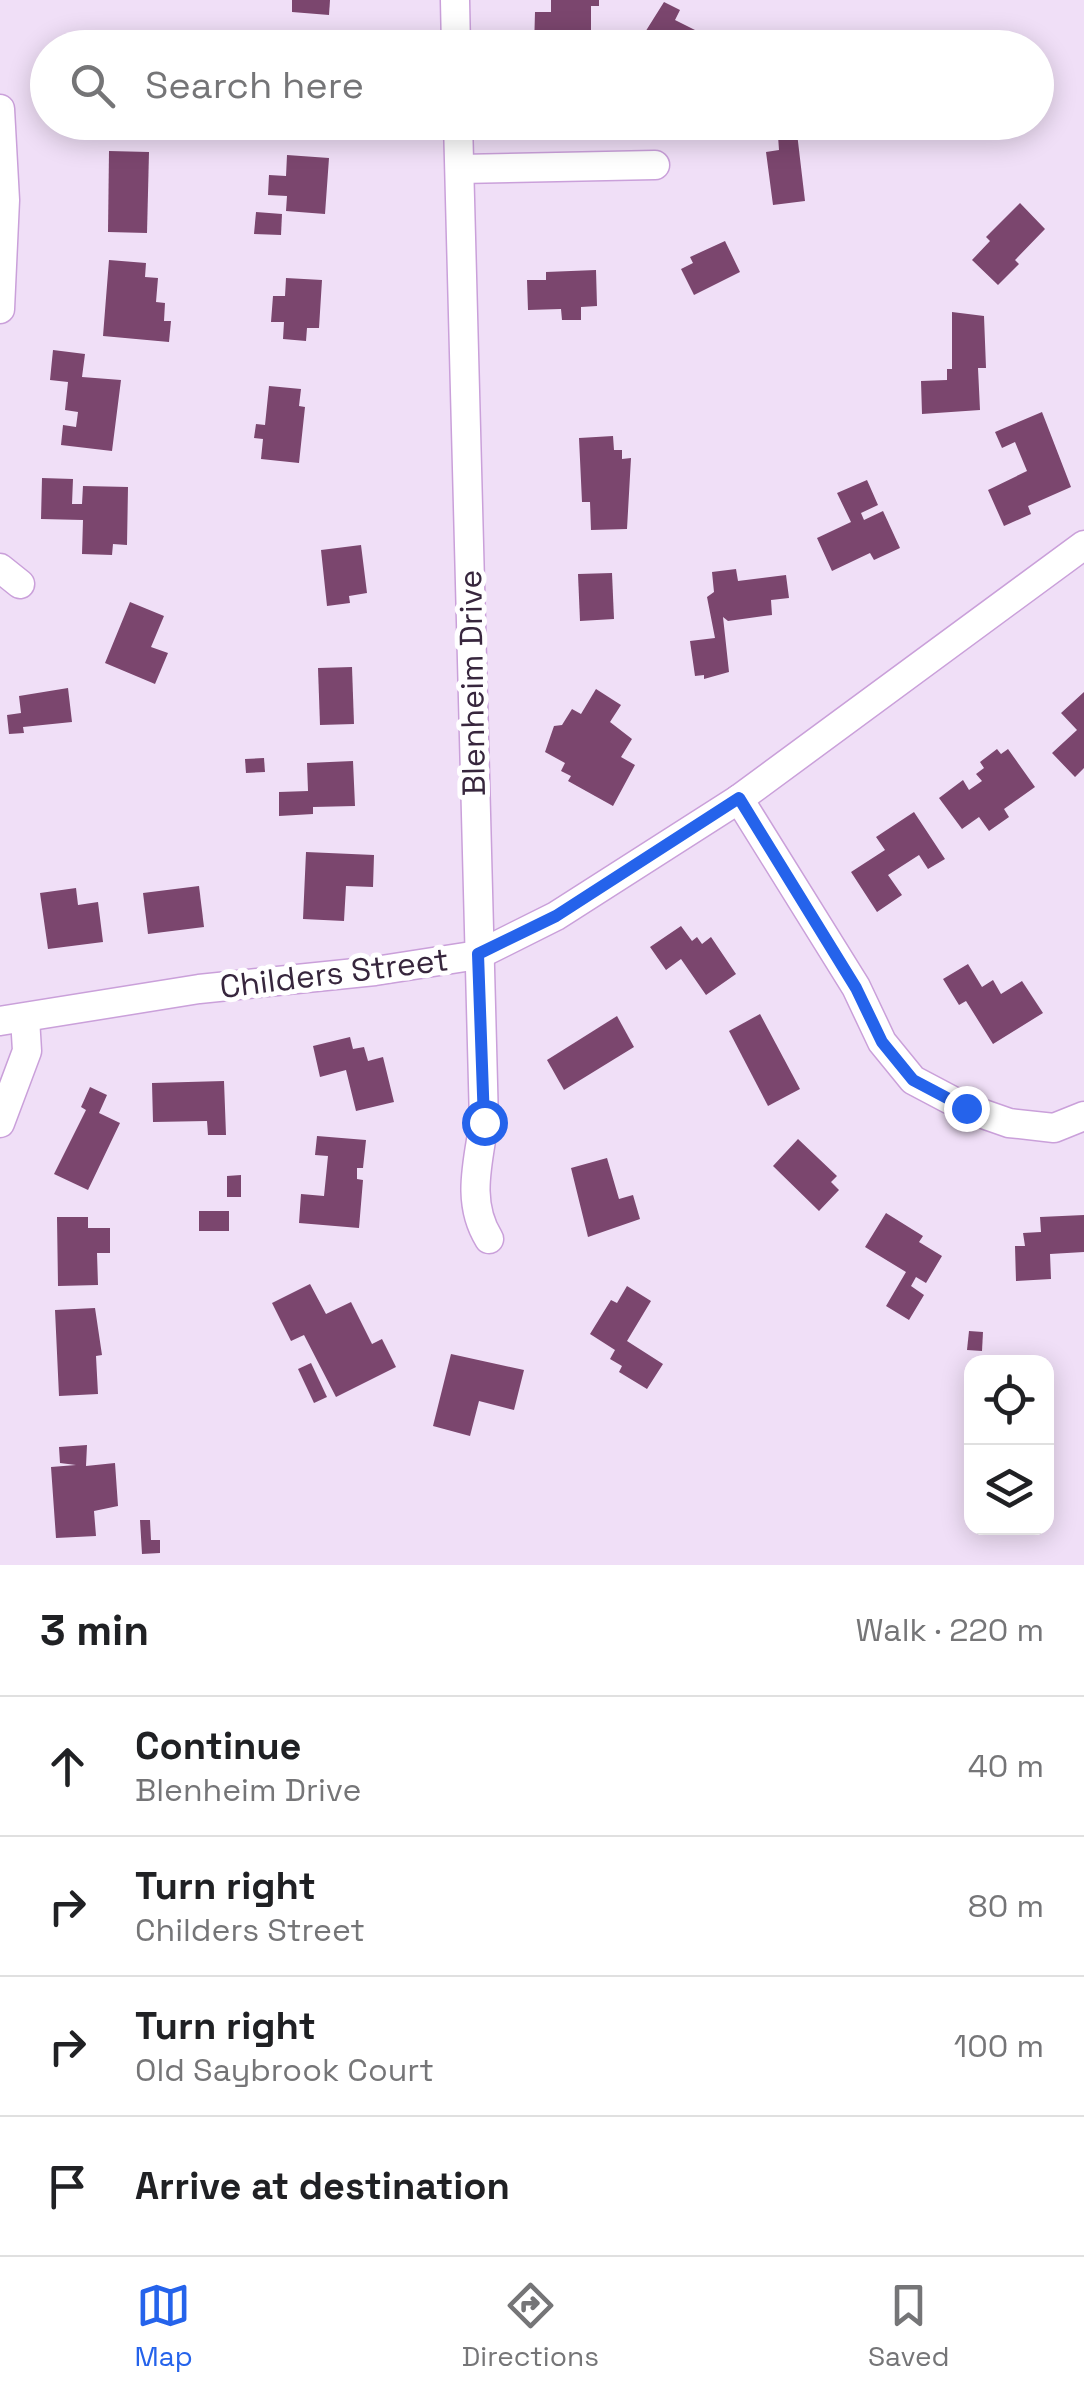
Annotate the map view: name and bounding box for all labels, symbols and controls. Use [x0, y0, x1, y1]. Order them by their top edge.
search box [30, 30, 1054, 140]
icon: search [65, 58, 120, 113]
text: Search here [145, 61, 364, 109]
street label: Blenheim Drive [450, 569, 494, 797]
street label: Childers Street [217, 939, 451, 1007]
route end [944, 1086, 990, 1132]
route start [462, 1100, 508, 1146]
map controls [964, 1355, 1054, 1535]
button: locate [964, 1355, 1054, 1445]
button: layers [964, 1445, 1054, 1535]
text: 3 min [40, 1604, 149, 1657]
text: Walk · 220 m [856, 1610, 1044, 1650]
text: Continue [135, 1722, 301, 1770]
icon: ahead [40, 1739, 95, 1794]
text: 40 m [968, 1746, 1044, 1786]
text: Blenheim Drive [135, 1770, 361, 1810]
text: Turn right [135, 1862, 316, 1910]
icon: right [40, 1879, 95, 1934]
text: 80 m [968, 1886, 1044, 1926]
text: Childers Street [135, 1910, 365, 1950]
text: Turn right [135, 2002, 316, 2050]
icon: right [40, 2019, 95, 2074]
text: 100 m [954, 2026, 1044, 2066]
text: Old Saybrook Court [135, 2050, 434, 2090]
icon: arrive [40, 2159, 95, 2214]
text: Arrive at destination [135, 2162, 510, 2210]
tab: Map [134, 2278, 193, 2374]
tab: Directions [462, 2278, 599, 2374]
tab: Saved [868, 2278, 950, 2374]

